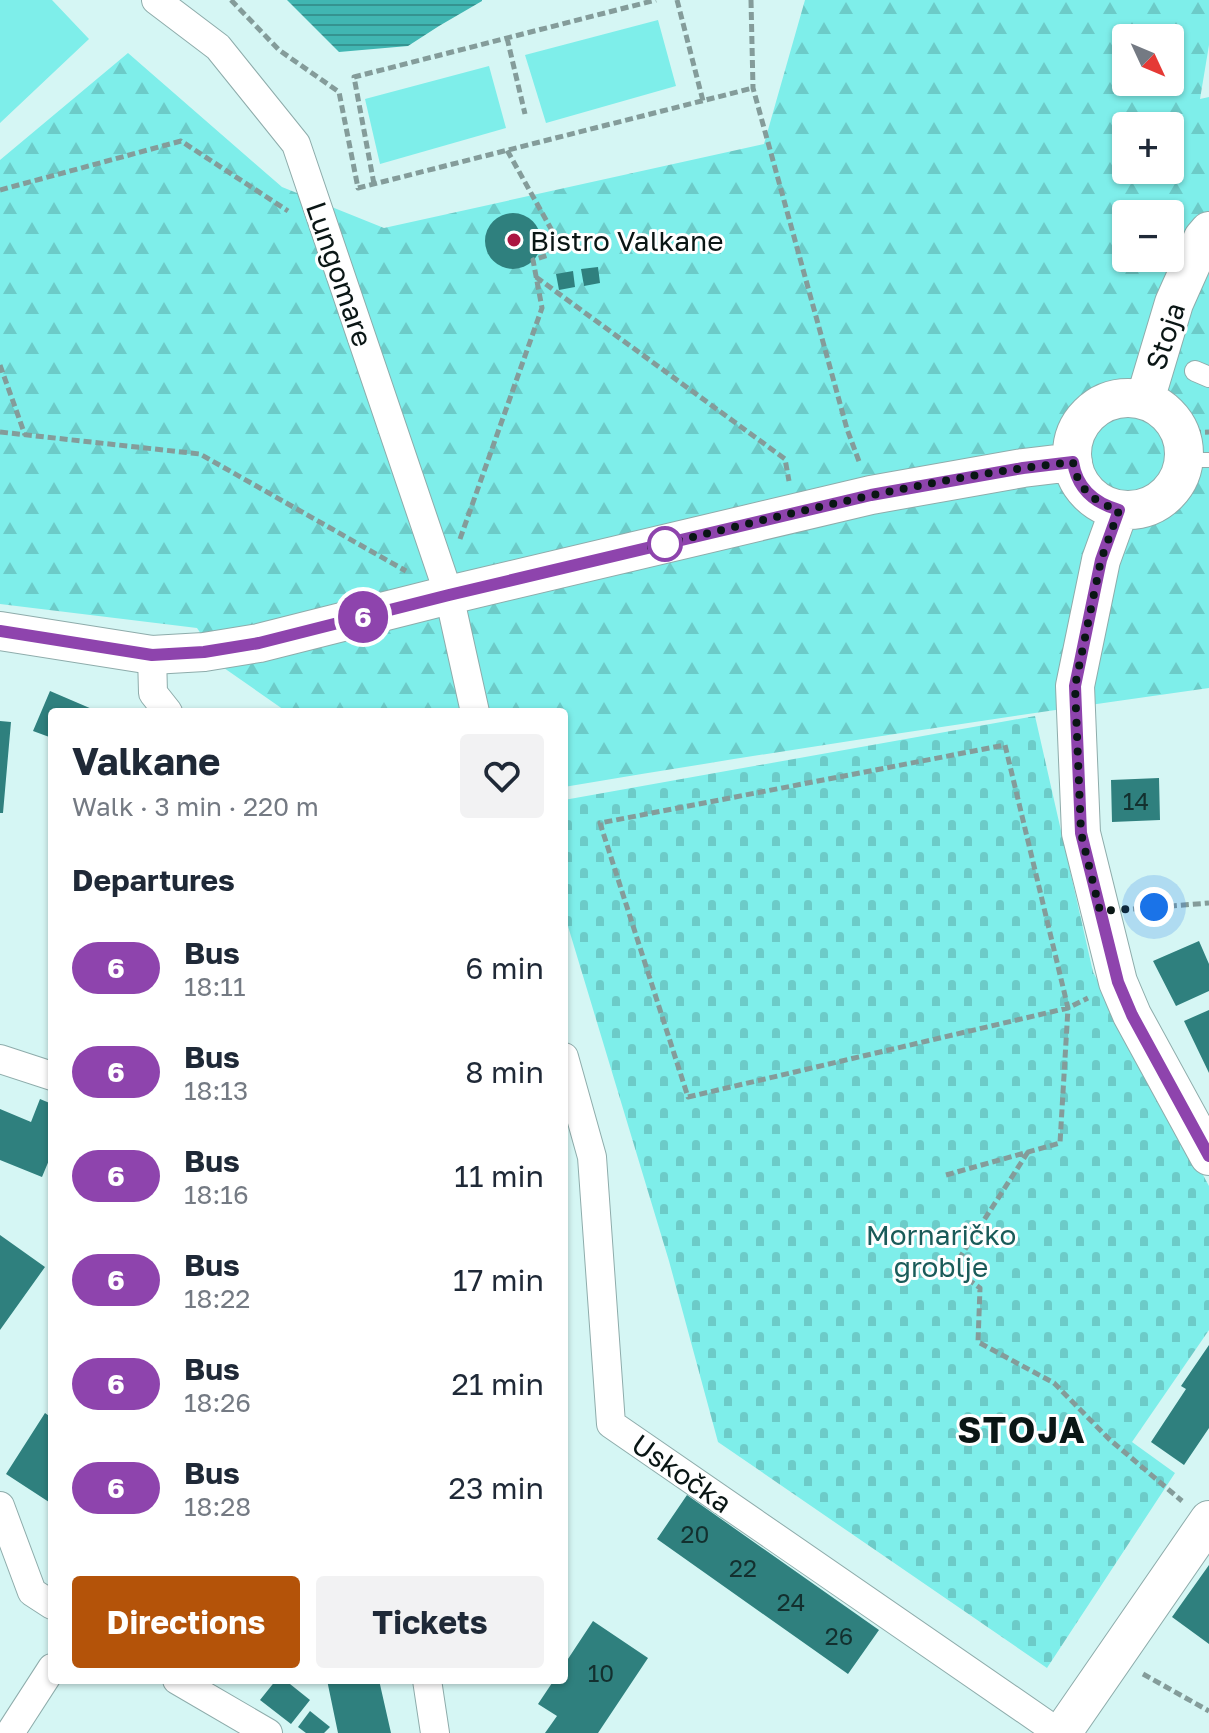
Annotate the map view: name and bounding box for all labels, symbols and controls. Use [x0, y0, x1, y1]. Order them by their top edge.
north arrow [1112, 24, 1184, 96]
map controls [1112, 24, 1184, 272]
button: + [1112, 112, 1184, 184]
street label: Lungomare [300, 197, 380, 351]
button: − [1112, 200, 1184, 272]
place label: Bistro Valkane [530, 224, 723, 257]
marker: Bistro Valkane [505, 231, 523, 249]
street label: Stoja [1139, 298, 1191, 374]
unlabelled marker [648, 527, 682, 561]
line badge: 6 [337, 591, 389, 643]
text: 6 [354, 600, 372, 633]
button: heart [460, 734, 544, 818]
text: Valkane [72, 738, 220, 783]
house number: 14 [1123, 786, 1149, 815]
text: Walk · 3 min · 220 m [72, 791, 319, 822]
text: Departures [72, 862, 235, 898]
your location [1134, 887, 1174, 927]
text: Bus [184, 935, 240, 971]
text: 6 min [465, 950, 544, 986]
text: 6 [107, 951, 125, 984]
text: 18:11 [184, 971, 246, 1002]
text: Bus [184, 1039, 240, 1075]
text: 8 min [465, 1054, 544, 1090]
text: 6 [107, 1055, 125, 1088]
text: 18:13 [184, 1075, 248, 1106]
text: Bus [184, 1143, 240, 1179]
text: 11 min [454, 1158, 544, 1194]
text: 6 [107, 1159, 125, 1192]
text: 18:16 [184, 1179, 249, 1210]
park label: Mornaričko groblje [866, 1218, 1016, 1283]
text: Bus [184, 1247, 240, 1283]
text: 17 min [453, 1262, 544, 1298]
text: 6 [107, 1263, 125, 1296]
text: 18:22 [184, 1283, 250, 1314]
text: Bus [184, 1351, 240, 1387]
text: 21 min [452, 1366, 544, 1402]
text: 6 [107, 1367, 125, 1400]
text: 18:26 [184, 1387, 251, 1418]
district label: STOJA [957, 1408, 1087, 1451]
street label: Uskočka [626, 1427, 738, 1519]
text: Bus [184, 1455, 240, 1491]
text: 23 min [449, 1470, 544, 1506]
text: 6 [107, 1471, 125, 1504]
text: 18:28 [184, 1491, 251, 1522]
house number: 20 [681, 1519, 709, 1548]
house number: 22 [729, 1553, 757, 1582]
button: Directions [72, 1576, 300, 1668]
button: Tickets [316, 1576, 544, 1668]
house number: 24 [777, 1587, 805, 1616]
house number: 26 [825, 1621, 853, 1650]
house number: 10 [588, 1658, 614, 1687]

